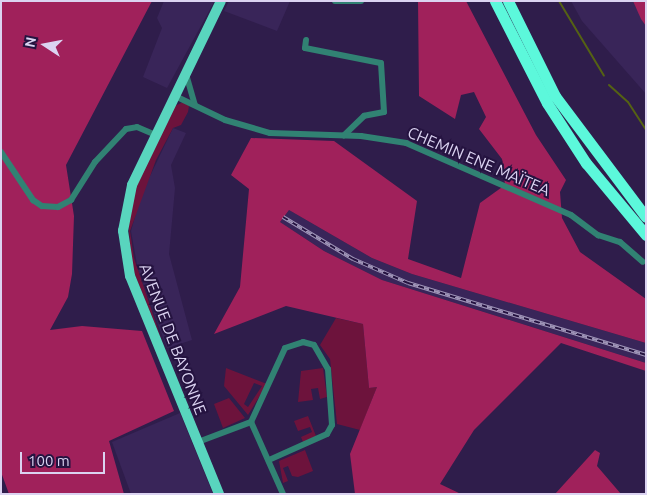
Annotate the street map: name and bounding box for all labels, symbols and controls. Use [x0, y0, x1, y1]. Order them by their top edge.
north arrow [20, 20, 70, 70]
text: N [21, 35, 39, 49]
street label: CHEMIN ENE MAÏTEA [405, 122, 553, 200]
street label: AVENUE DE BAYONNE [135, 261, 211, 417]
scale bar [22, 442, 108, 474]
text: 100 m [28, 452, 70, 469]

